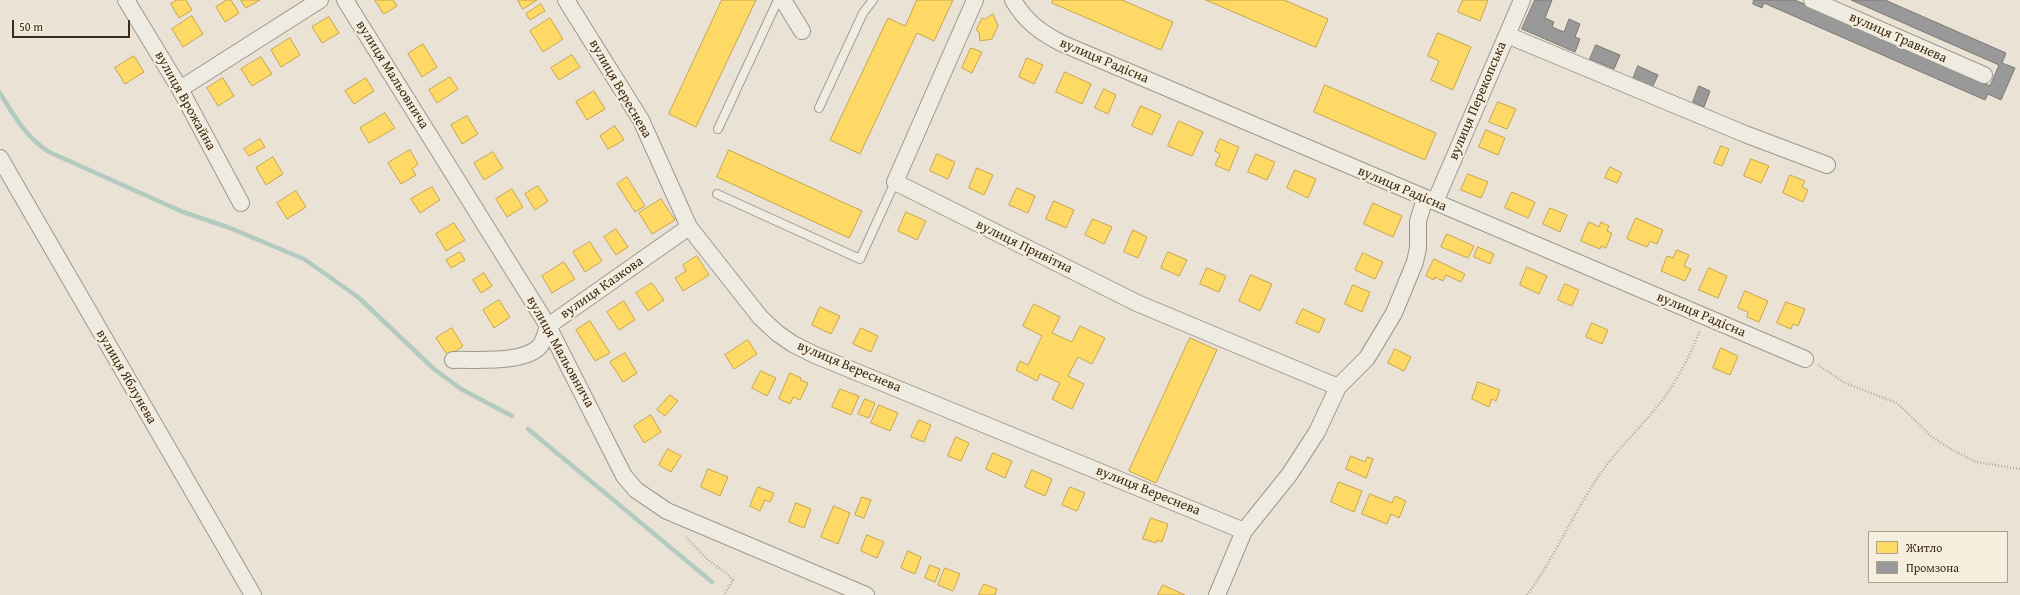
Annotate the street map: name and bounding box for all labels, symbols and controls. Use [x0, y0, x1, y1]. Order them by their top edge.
street label: вулиця Травнева [1847, 9, 1949, 67]
scale bar [14, 12, 132, 38]
text: 50 m [19, 18, 43, 35]
street label: вулиця Мальовнича [352, 18, 432, 132]
street label: вулиця Радісна [1057, 35, 1151, 87]
street label: вулиця Вереснева [585, 37, 655, 141]
street label: вулиця Перекопська [1445, 39, 1511, 163]
street label: вулиця Врожайна [151, 48, 219, 154]
street label: вулиця Радісна [1355, 163, 1449, 215]
street label: вулиця Привітна [973, 216, 1075, 278]
street label: вулиця Казкова [557, 253, 647, 323]
street label: вулиця Радісна [1654, 289, 1748, 341]
street label: вулиця Мальовнича [522, 293, 598, 411]
street label: вулиця Яблунева [92, 327, 160, 427]
street label: вулиця Вереснева [795, 338, 903, 396]
street label: вулиця Вереснева [1093, 462, 1203, 520]
legend [1868, 531, 2008, 583]
text: Житло [1906, 539, 1942, 556]
text: Промзона [1906, 559, 1959, 576]

